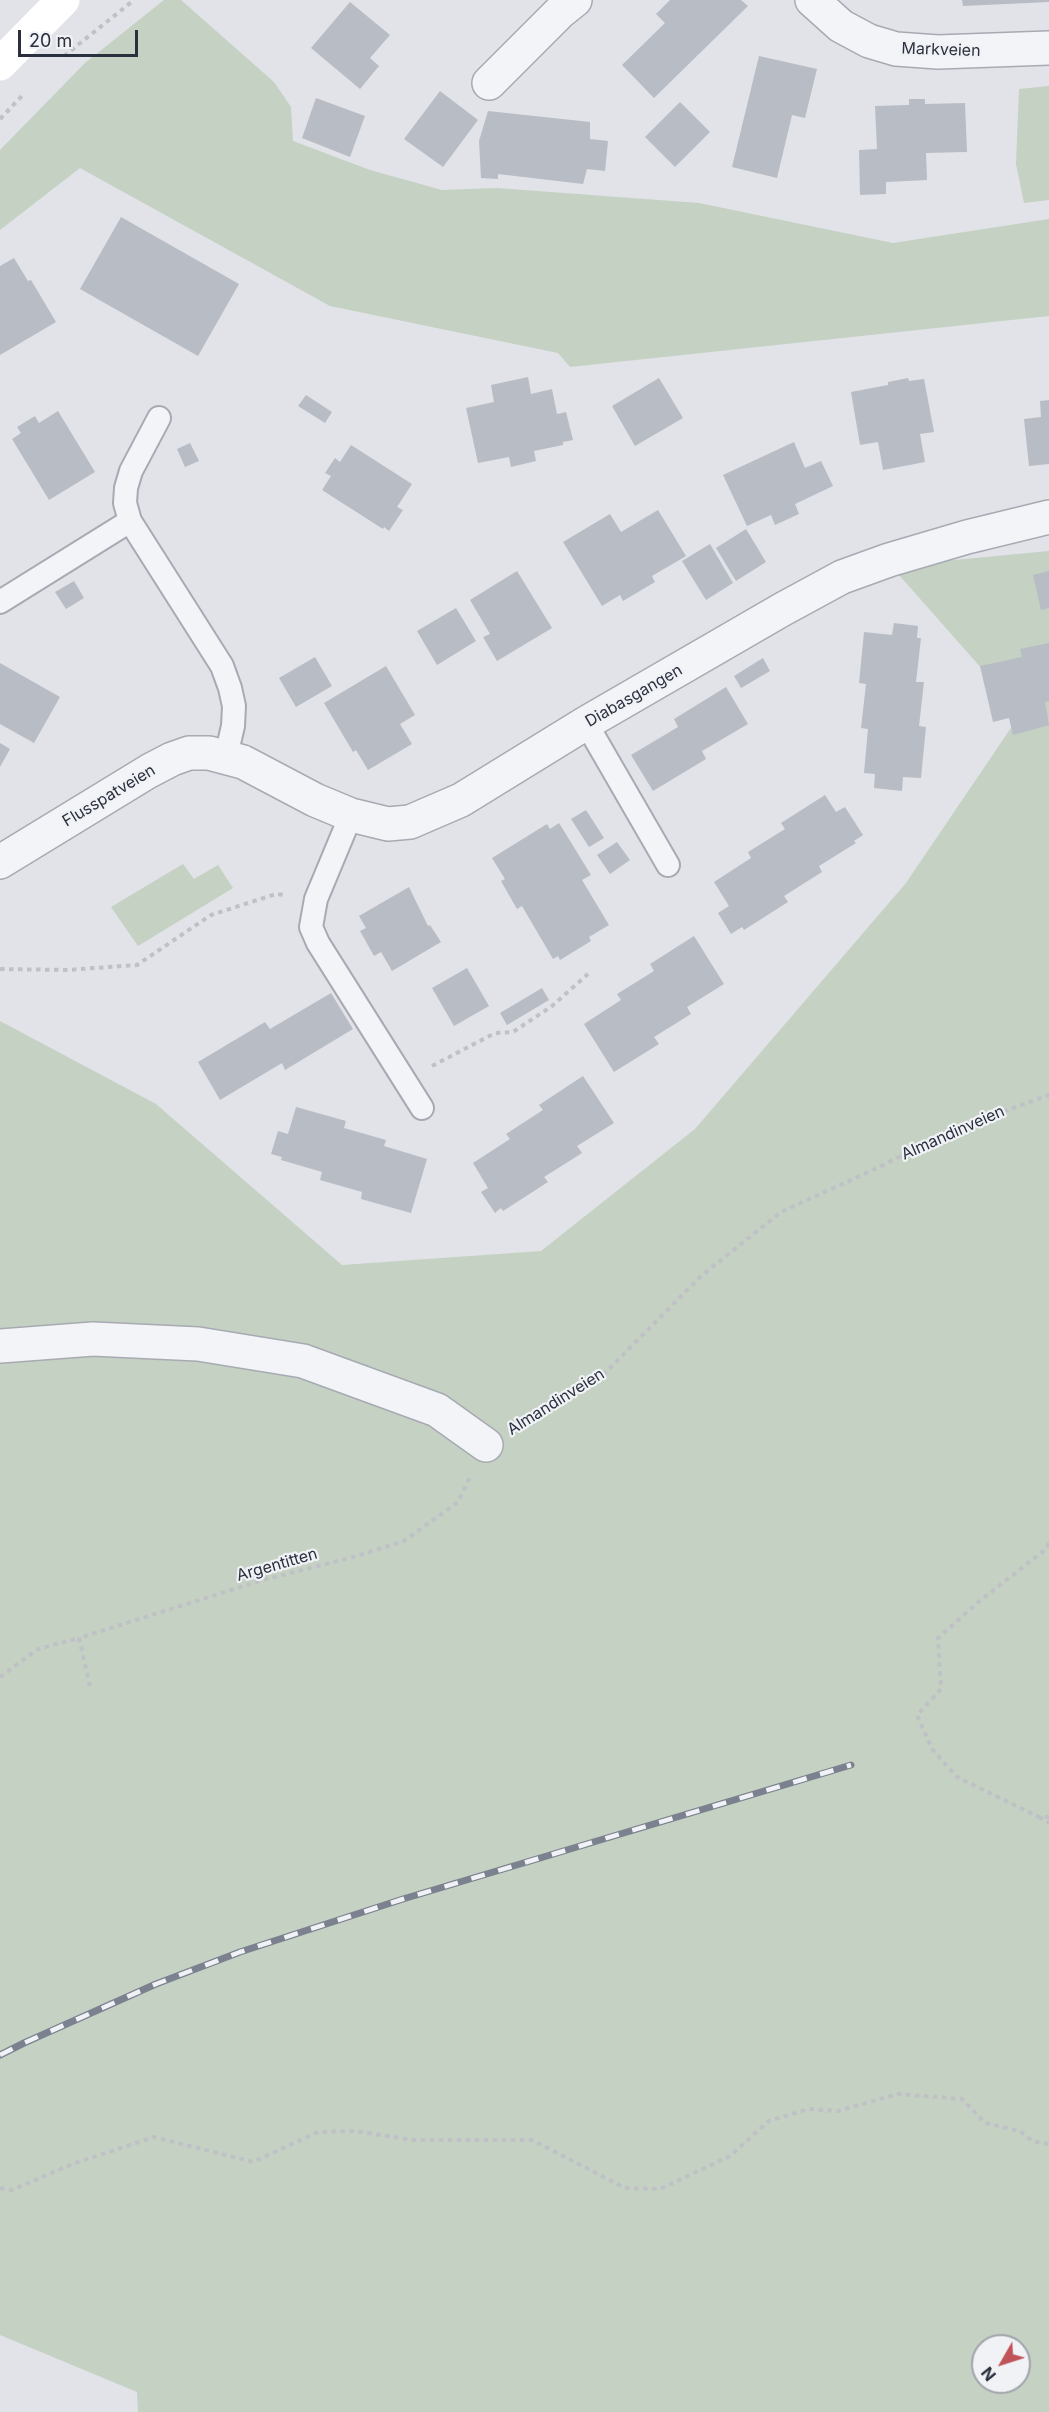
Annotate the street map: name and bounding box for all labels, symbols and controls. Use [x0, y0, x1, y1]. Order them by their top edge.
scale bar [21, 18, 141, 56]
text: 20 m [29, 30, 72, 51]
street label: Markveien [901, 39, 981, 61]
street label: Diabasgangen [582, 661, 686, 731]
street label: Flusspatveien [59, 761, 159, 831]
street label: Almandinveien [898, 1102, 1008, 1164]
street label: Almandinveien [504, 1364, 608, 1440]
street label: Argentitten [234, 1544, 320, 1586]
north arrow [971, 2334, 1031, 2394]
text: N [977, 2363, 1000, 2385]

